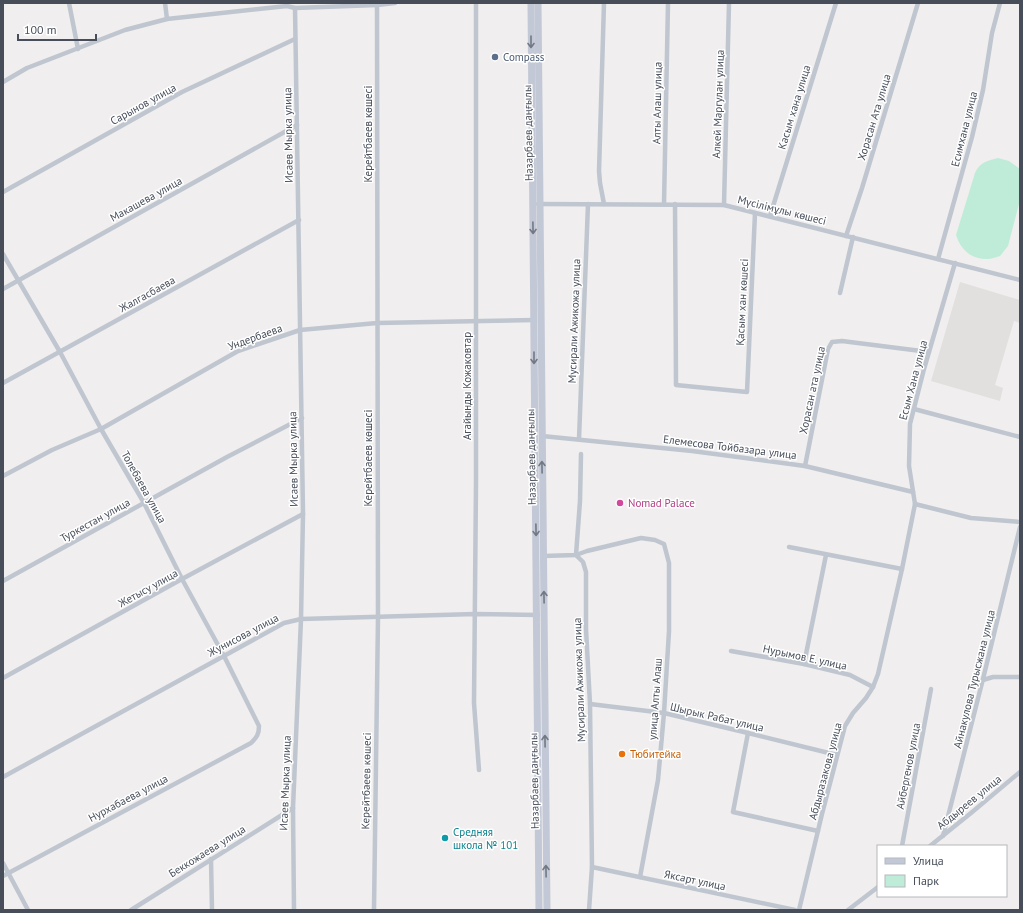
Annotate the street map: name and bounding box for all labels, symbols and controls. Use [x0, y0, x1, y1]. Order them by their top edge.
scale bar [18, 16, 96, 42]
text: 100 m [24, 22, 57, 37]
one-way arrow [527, 35, 535, 48]
street label: Алкей Маргулан улица [709, 49, 727, 159]
place label: Compass [503, 50, 545, 64]
marker: Compass [490, 52, 500, 62]
street label: Алты Алаш улица [649, 62, 665, 144]
street label: Касым хана улица [774, 63, 814, 151]
street label: Хорасан Ата улица [854, 72, 894, 162]
street label: Сарынов улица [108, 80, 178, 128]
street label: Назарбаев даңғылы [520, 85, 536, 181]
street label: Керейтбаеев көшесі [361, 86, 375, 182]
street label: Исаев Мырка улица [280, 87, 296, 183]
street label: Есимхана улица [948, 90, 980, 168]
street label: Макашева улица [107, 173, 185, 225]
street label: Мүсілімұлы көшесі [736, 192, 828, 228]
one-way arrow [529, 221, 537, 234]
street label: Қасым хан көшесі [733, 258, 751, 346]
street label: Мусирали Ажикожа улица [565, 259, 583, 383]
street label: Жалгасбаева [116, 273, 178, 316]
street label: Ундербаева [226, 321, 284, 353]
street label: Агайынды Кожаковтар [460, 332, 474, 440]
street label: Есым Хана улица [896, 338, 930, 422]
street label: Хорасан ата улица [796, 345, 828, 435]
one-way arrow [530, 351, 538, 364]
street label: Назарбаев даңғылы [523, 409, 539, 505]
street label: Керейтбаеев көшесі [361, 410, 375, 506]
street label: Исаев Мырка улица [285, 411, 301, 507]
street label: Елемесова Тойбазара улица [662, 432, 798, 462]
street label: Толебаева улица [118, 448, 170, 526]
one-way arrow [539, 461, 546, 474]
street label: Туркестан улица [58, 495, 132, 545]
place label: Nomad Palace [628, 496, 695, 510]
marker: Nomad Palace [615, 498, 625, 508]
one-way arrow [532, 523, 539, 536]
street label: Жетысу улица [115, 566, 180, 611]
one-way arrow [540, 591, 548, 604]
street label: Айнакулова Турысжана улица [950, 608, 998, 750]
street label: Жунисова улица [204, 610, 281, 660]
street label: Мусирали Ажикожа улица [570, 618, 588, 742]
street label: Нурымов Е. улица [762, 641, 848, 673]
street label: улица Алты Алаш [645, 658, 665, 740]
street label: Шырык Рабат улица [669, 699, 765, 735]
street label: Абдыразакова улица [805, 721, 845, 821]
street label: Айбергенов улица [893, 722, 923, 810]
street label: Керейтбаеев көшесі [358, 732, 374, 830]
street label: Назарбаев даңғылы [526, 733, 542, 829]
street label: Исаев Мырка улица [276, 735, 294, 831]
one-way arrow [541, 735, 549, 748]
place label: Тюбитейка [630, 747, 681, 761]
marker: Тюбитейка [617, 749, 627, 759]
street label: Нурхабаева улица [86, 771, 170, 825]
street label: Абдыреев улица [934, 772, 1004, 832]
street label: Беккожаева улица [166, 822, 248, 880]
place label: Средняя школа № 101 [453, 825, 518, 852]
marker: Средняя школа № 101 [440, 833, 450, 843]
legend [877, 845, 1007, 897]
text: Улица [913, 853, 944, 868]
one-way arrow [542, 865, 550, 878]
street label: Яксарт улица [663, 867, 727, 893]
text: Парк [913, 873, 939, 888]

